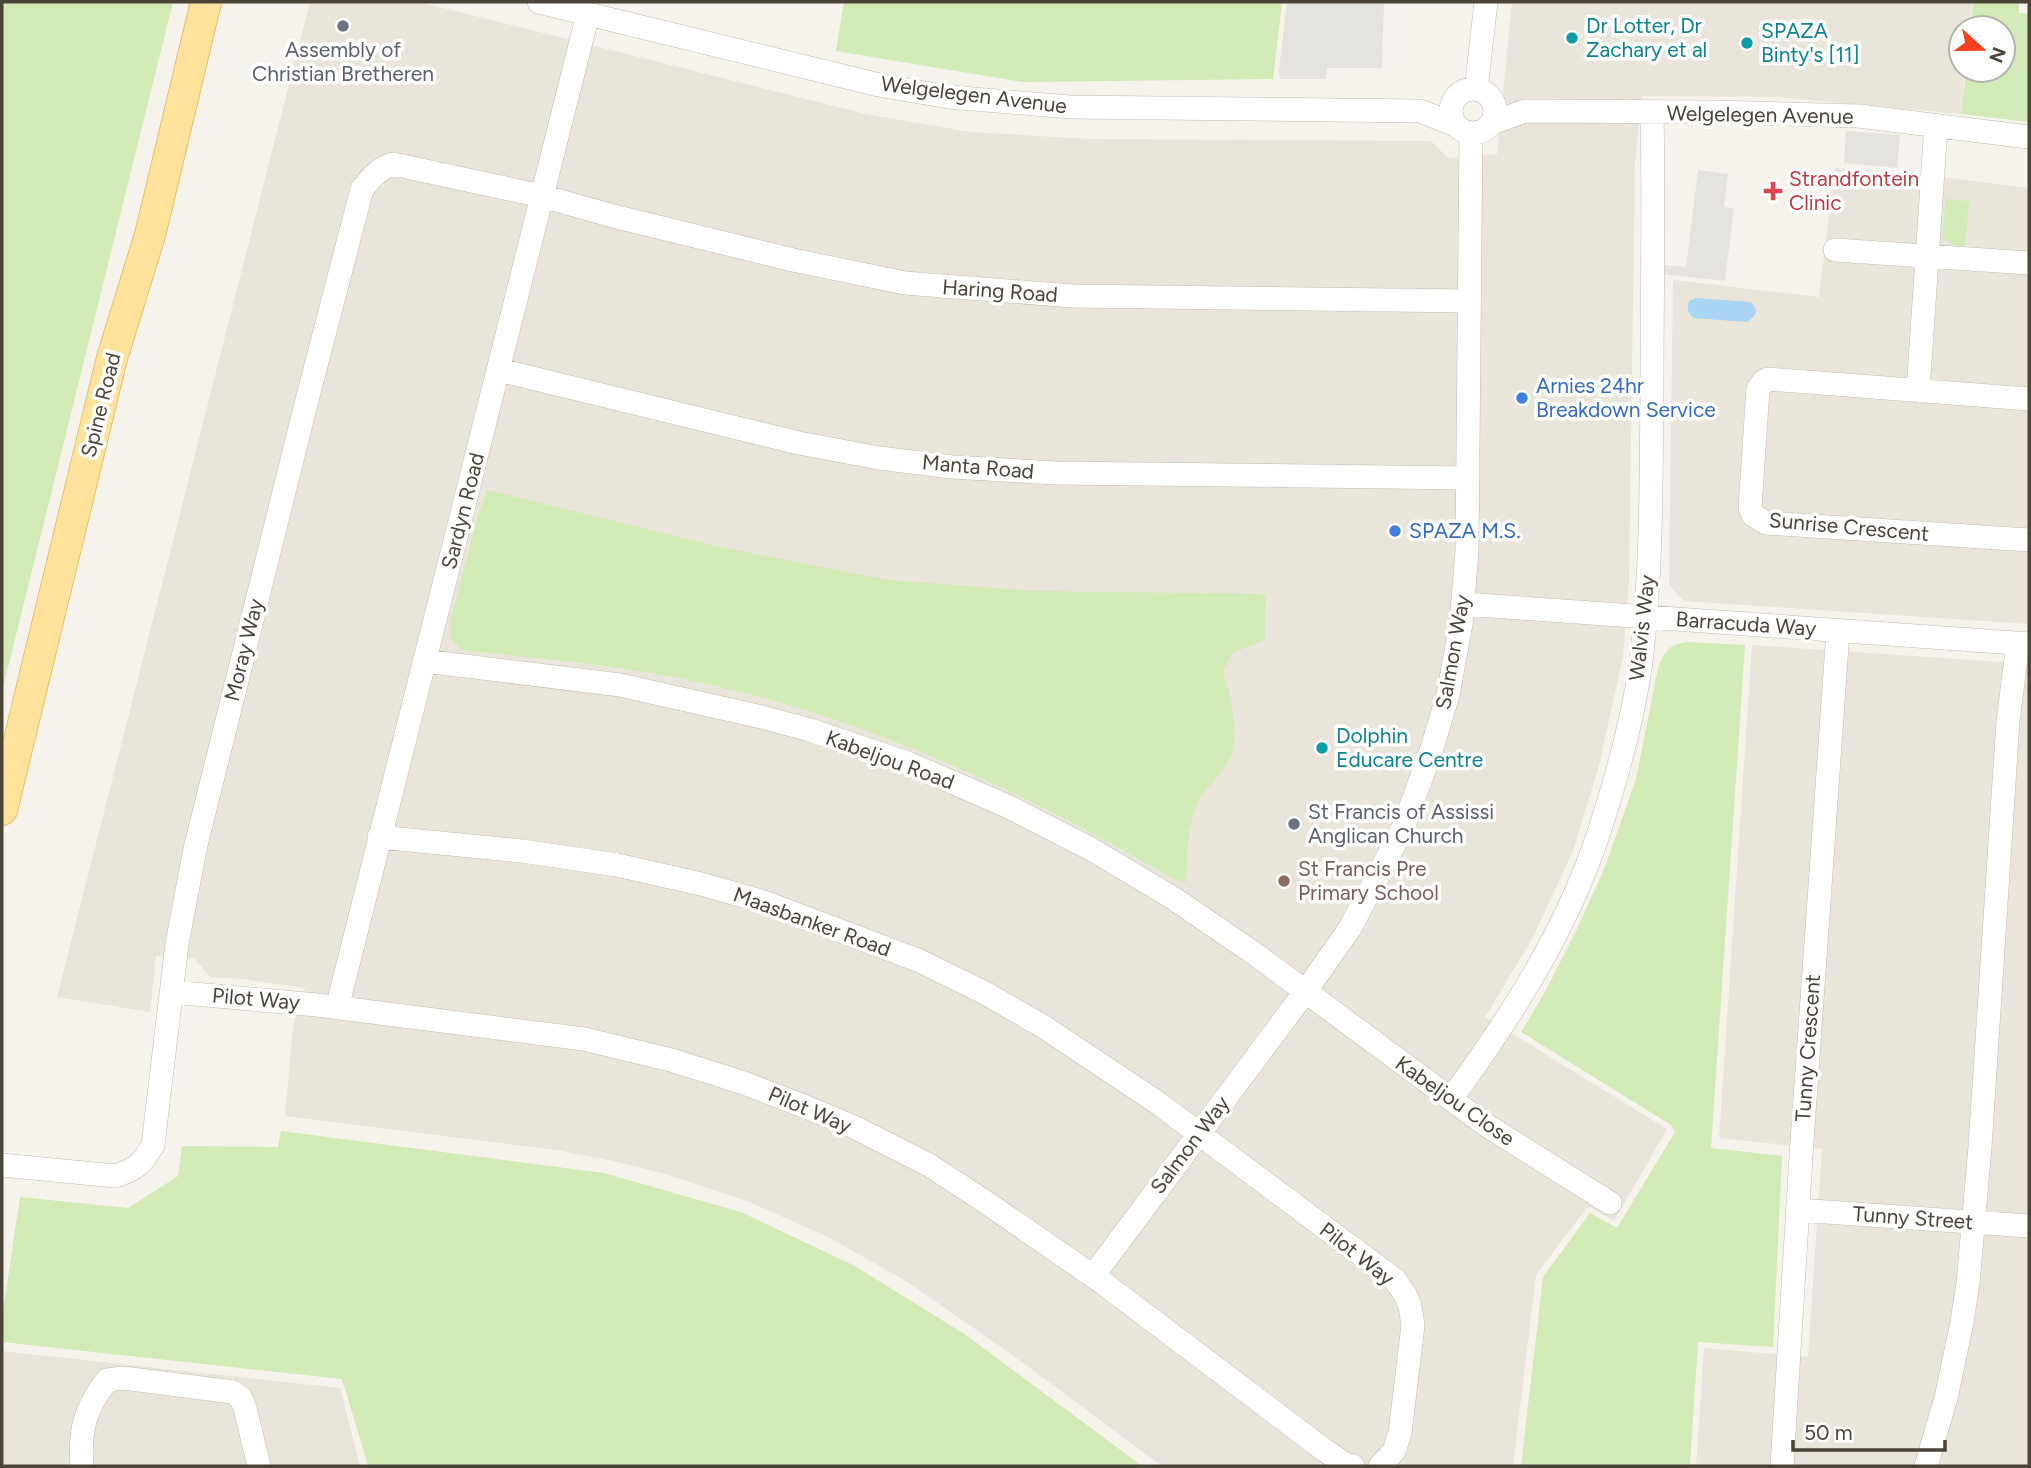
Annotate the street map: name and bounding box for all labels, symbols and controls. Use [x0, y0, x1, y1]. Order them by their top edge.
place label: Dr Lotter, Dr Zachary et al [1586, 13, 1707, 62]
north arrow [1947, 14, 2017, 84]
marker: Assembly of Christian Bretheren [335, 18, 351, 34]
place label: SPAZA Binty's [11] [1761, 18, 1860, 67]
marker: Dr Lotter, Dr Zachary et al [1564, 30, 1580, 46]
marker: SPAZA Binty's [11] [1739, 35, 1755, 51]
place label: Assembly of Christian Bretheren [252, 37, 434, 86]
text: N [1984, 44, 2011, 66]
street label: Welgelegen Avenue [880, 71, 1068, 118]
street label: Welgelegen Avenue [1666, 100, 1854, 129]
place label: Strandfontein Clinic [1789, 166, 1919, 215]
marker: Strandfontein Clinic [1763, 181, 1783, 201]
street label: Haring Road [941, 274, 1059, 307]
street label: Spine Road [75, 350, 126, 460]
place label: Arnies 24hr Breakdown Service [1536, 373, 1716, 422]
marker: Arnies 24hr Breakdown Service [1514, 390, 1530, 406]
street label: Manta Road [921, 449, 1035, 484]
street label: Sardyn Road [436, 450, 489, 572]
street label: Sunrise Crescent [1768, 507, 1930, 546]
place label: SPAZA M.S. [1409, 518, 1521, 543]
marker: SPAZA M.S. [1387, 523, 1403, 539]
street label: Walvis Way [1624, 574, 1659, 682]
street label: Salmon Way [1430, 593, 1475, 711]
street label: Moray Way [219, 596, 268, 704]
street label: Barracuda Way [1675, 606, 1817, 641]
place label: Dolphin Educare Centre [1336, 723, 1483, 772]
street label: Kabeljou Road [823, 725, 958, 794]
marker: Dolphin Educare Centre [1314, 740, 1330, 756]
place label: St Francis of Assissi Anglican Church [1308, 799, 1494, 848]
marker: St Francis of Assissi Anglican Church [1286, 816, 1302, 832]
place label: St Francis Pre Primary School [1298, 856, 1439, 905]
marker: St Francis Pre Primary School [1276, 873, 1292, 889]
street label: Maasbanker Road [730, 881, 894, 962]
street label: Tunny Crescent [1790, 973, 1825, 1123]
street label: Pilot Way [211, 982, 301, 1015]
street label: Kabeljou Close [1391, 1050, 1520, 1151]
street label: Pilot Way [765, 1081, 856, 1138]
street label: Salmon Way [1145, 1091, 1235, 1199]
street label: Tunny Street [1852, 1201, 1974, 1234]
street label: Pilot Way [1315, 1217, 1400, 1291]
scale bar [1793, 1408, 1945, 1452]
text: 50 m [1804, 1420, 1853, 1445]

